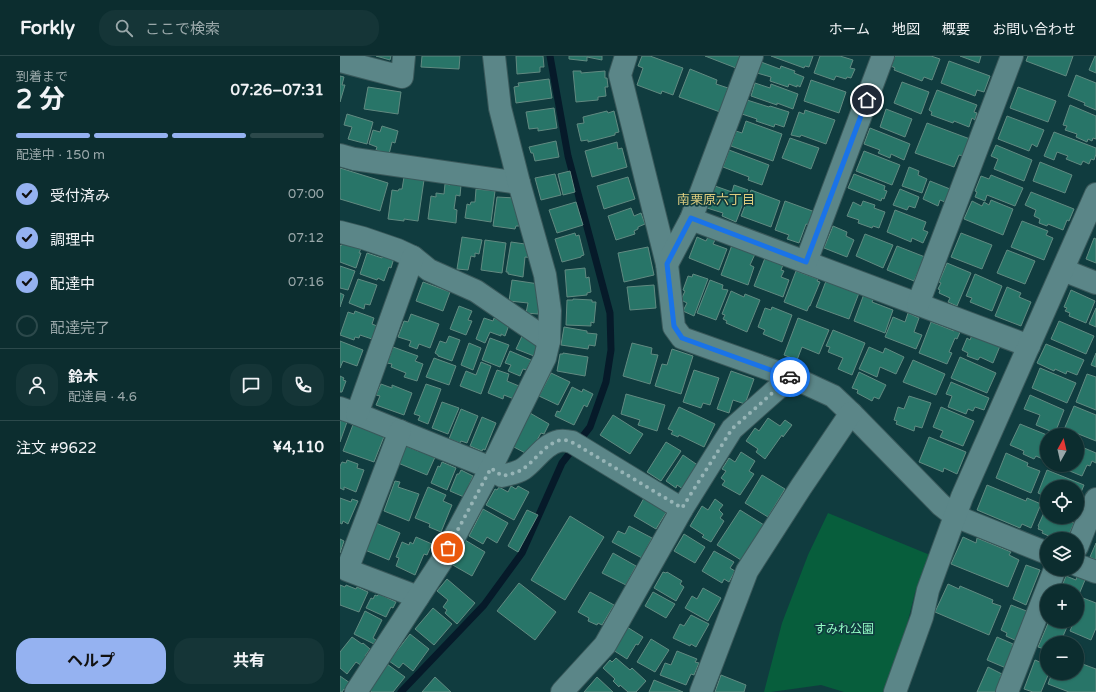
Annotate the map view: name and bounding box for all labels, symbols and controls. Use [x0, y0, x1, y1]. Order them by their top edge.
search box [99, 10, 379, 46]
text: Forkly [20, 17, 75, 39]
icon: search [113, 17, 135, 39]
text: ここで検索 [145, 20, 220, 38]
text: ホーム [828, 21, 870, 38]
text: 地図 [892, 21, 920, 38]
text: 概要 [942, 21, 970, 38]
text: お問い合わせ [992, 21, 1076, 38]
text: 到着まで [16, 69, 68, 85]
text: 07:26–07:31 [231, 81, 324, 99]
pin [850, 83, 884, 117]
text: 2 分 [16, 84, 65, 115]
icon: home [856, 89, 878, 111]
text: 配達中 · 150 m [16, 147, 105, 163]
icon: check [16, 183, 38, 205]
text: 07:00 [288, 186, 324, 202]
text: 受付済み [50, 187, 110, 205]
district label: 南栗原六丁目 [677, 192, 755, 208]
icon: check [16, 227, 38, 249]
text: 07:12 [288, 230, 324, 246]
text: 調理中 [50, 231, 95, 249]
icon: check [16, 271, 38, 293]
text: 07:16 [288, 274, 324, 290]
text: 配達中 [50, 275, 95, 293]
text: 配達完了 [50, 319, 110, 337]
courier [770, 357, 810, 397]
button: person [16, 364, 58, 406]
button: chat [230, 364, 272, 406]
button: phone [282, 364, 324, 406]
icon: car [779, 366, 801, 388]
text: 鈴木 [68, 368, 98, 386]
text: 配達員 · 4.6 [68, 389, 137, 405]
north arrow [1040, 428, 1084, 472]
map controls [1040, 428, 1084, 680]
text: ¥4,110 [273, 438, 324, 456]
text: 注文 #9622 [16, 439, 97, 457]
button: locate [1040, 480, 1084, 524]
pin [431, 531, 465, 565]
button: layers [1040, 532, 1084, 576]
icon: bag [437, 537, 459, 559]
button: + [1040, 584, 1084, 628]
park label: すみれ公園 [814, 622, 874, 636]
button: − [1040, 636, 1084, 680]
button: ヘルプ [16, 638, 166, 684]
button: 共有 [174, 638, 324, 684]

